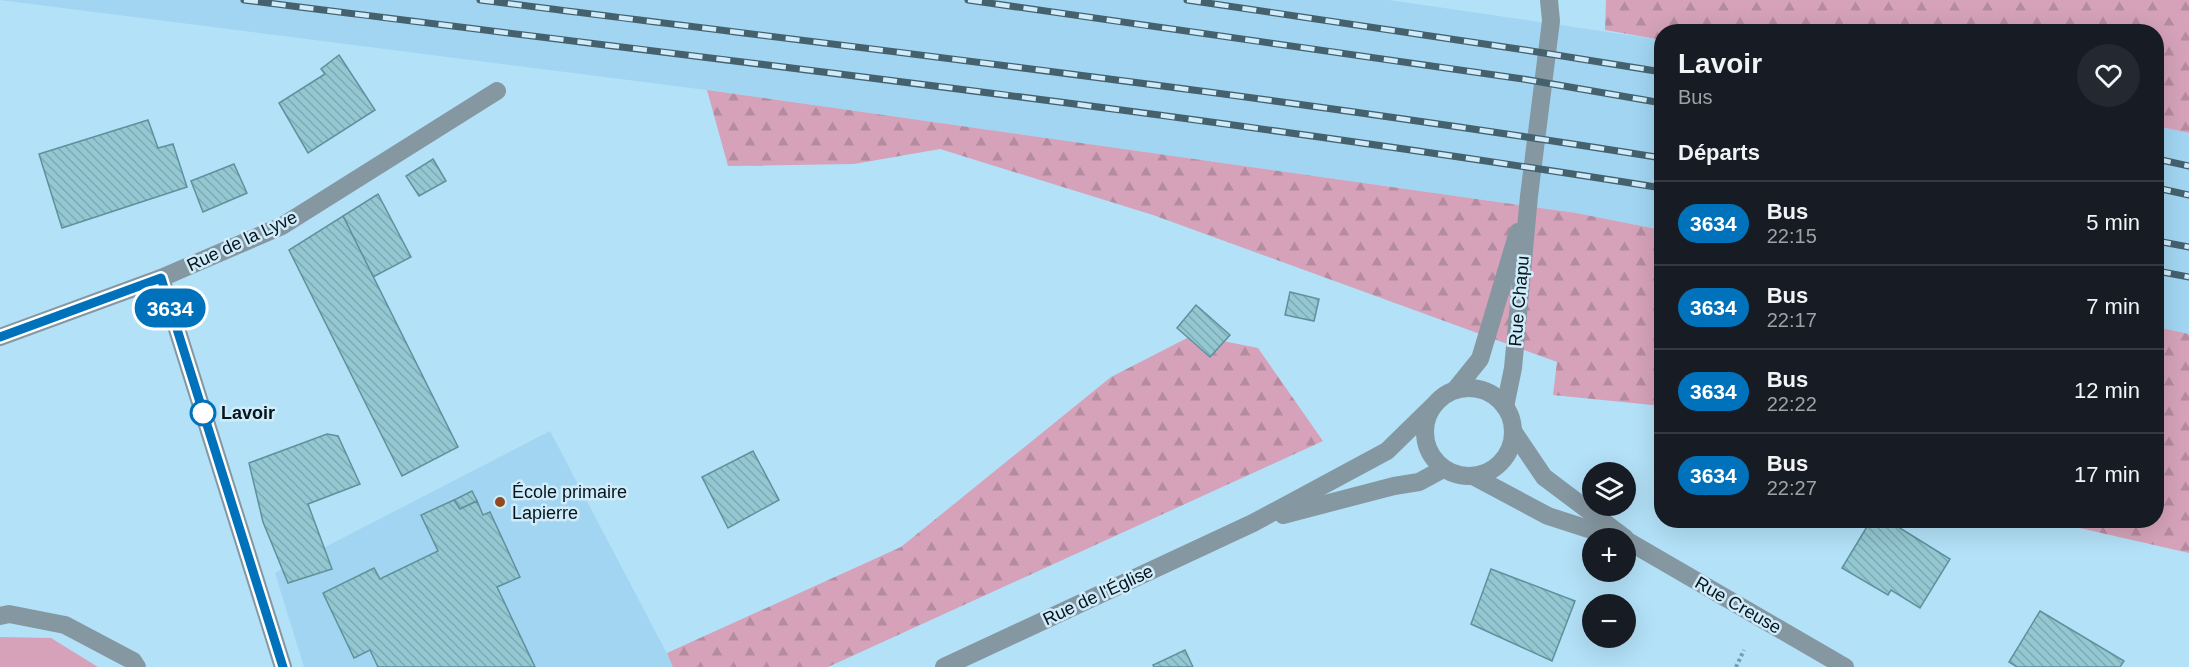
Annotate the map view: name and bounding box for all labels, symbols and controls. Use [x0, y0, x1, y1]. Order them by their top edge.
button: heart [2077, 44, 2140, 107]
text: Lavoir [1678, 48, 1762, 79]
text: Bus [1678, 86, 1712, 108]
text: Départs [1678, 140, 1760, 165]
text: Bus [1767, 199, 1808, 224]
street label: Rue de la Lyve [184, 207, 300, 275]
text: 5 min [2086, 210, 2140, 235]
text: 3634 [1690, 212, 1737, 235]
text: 22:15 [1767, 225, 1817, 247]
street label: Rue Chapu [1505, 255, 1533, 347]
text: Bus [1767, 283, 1808, 308]
line badge: 3634 [128, 288, 212, 328]
text: 7 min [2086, 294, 2140, 319]
text: 3634 [1690, 296, 1737, 319]
text: 3634 [147, 297, 193, 320]
text: 22:17 [1767, 309, 1817, 331]
text: Bus [1767, 367, 1808, 392]
text: 12 min [2074, 378, 2140, 403]
text: 3634 [1690, 380, 1737, 403]
text: 22:22 [1767, 393, 1817, 415]
marker: Lavoir [190, 400, 216, 426]
place label: Lavoir [221, 403, 275, 423]
text: Bus [1767, 451, 1808, 476]
map controls [1582, 462, 1636, 648]
button: layers [1582, 462, 1636, 516]
text: 17 min [2074, 462, 2140, 487]
text: 3634 [1690, 464, 1737, 487]
text: 22:27 [1767, 477, 1817, 499]
place label: École primaire Lapierre [512, 482, 627, 523]
marker: École primaire Lapierre [493, 495, 507, 509]
button: + [1582, 528, 1636, 582]
street label: Rue de l'Église [1040, 561, 1156, 629]
street label: Rue Creuse [1691, 572, 1785, 638]
button: − [1582, 594, 1636, 648]

